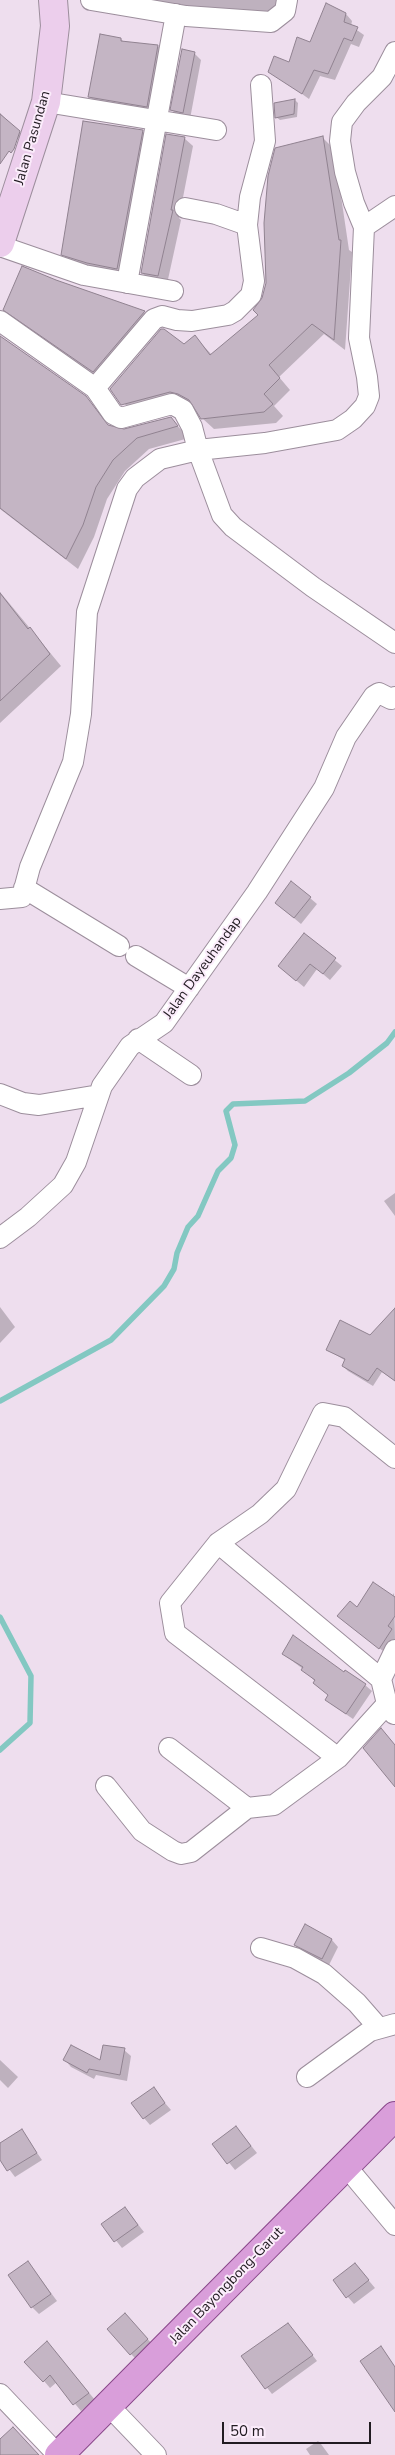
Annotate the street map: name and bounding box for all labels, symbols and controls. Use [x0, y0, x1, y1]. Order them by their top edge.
street label: Jalan Pasundan [12, 89, 54, 187]
street label: Jalan Dayeuhandap [160, 914, 246, 1022]
street label: Jalan Bayongbong-Garut [167, 2224, 287, 2348]
scale bar [225, 2412, 374, 2444]
text: 50 m [230, 2421, 265, 2441]

